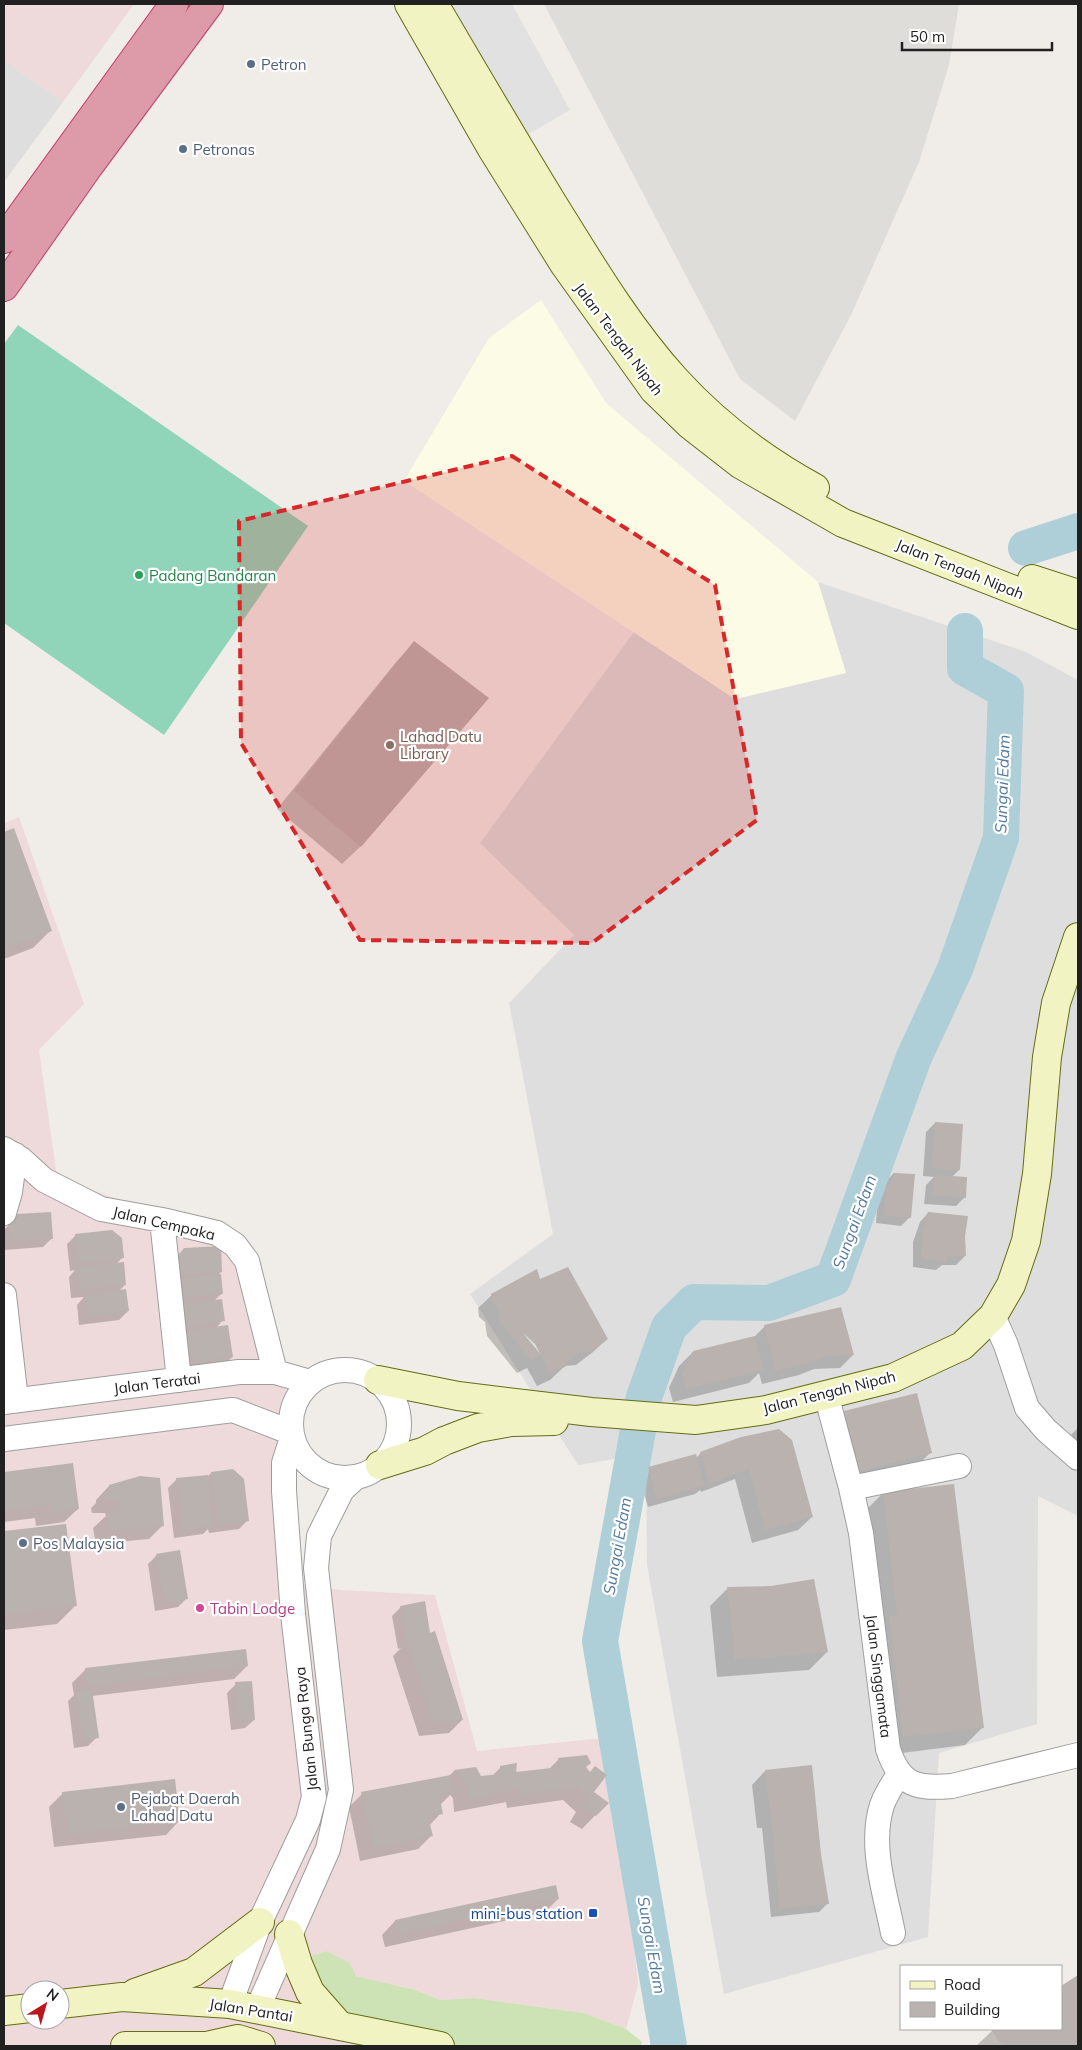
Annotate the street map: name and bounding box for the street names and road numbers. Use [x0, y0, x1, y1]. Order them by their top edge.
street label: Jalan Tengah Nipah [570, 279, 668, 399]
street label: Jalan Tengah Nipah [893, 535, 1027, 603]
street label: Jalan Cempaka [111, 1202, 217, 1244]
street label: Jalan Tengah Nipah [761, 1366, 897, 1418]
street label: Jalan Teratai [112, 1368, 202, 1398]
street label: Jalan Singgamata [862, 1613, 896, 1739]
street label: Jalan Bunga Raya [290, 1666, 322, 1792]
street label: Jalan Pantai [208, 1994, 294, 2026]

